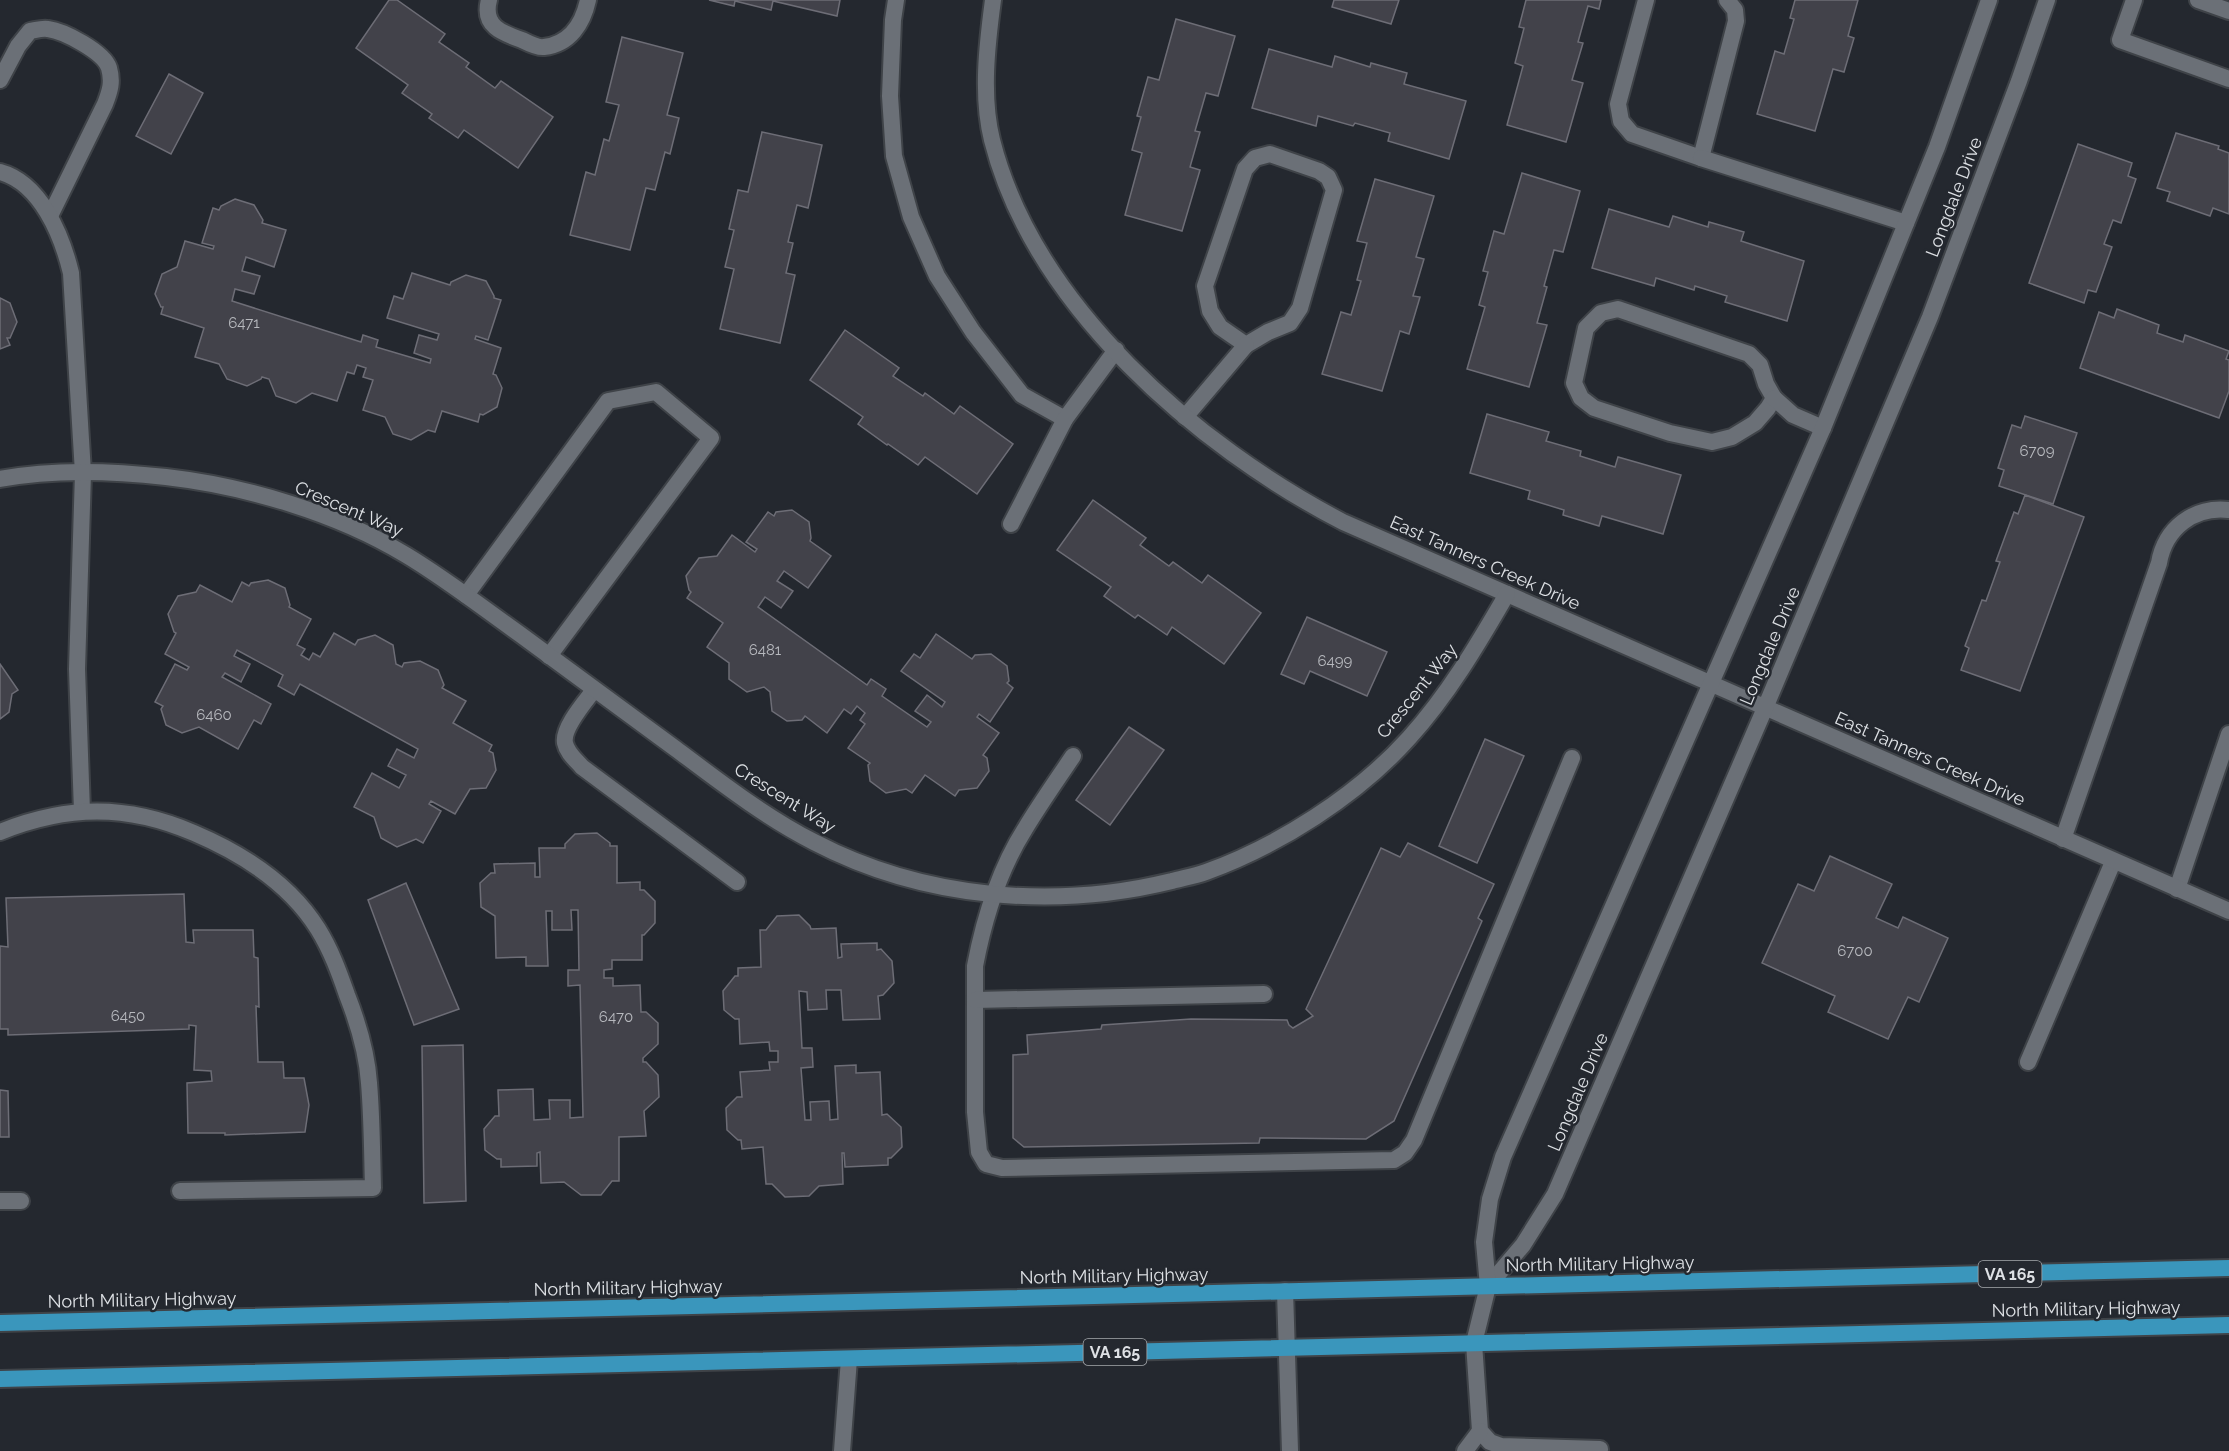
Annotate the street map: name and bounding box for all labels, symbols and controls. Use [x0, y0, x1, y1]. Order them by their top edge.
street label: Longdale Drive [1921, 134, 1986, 260]
house number: 6471 [228, 314, 260, 332]
house number: 6709 [2020, 442, 2055, 460]
street label: Crescent Way [292, 476, 407, 541]
street label: East Tanners Creek Drive [1387, 511, 1584, 614]
street label: Longdale Drive [1735, 583, 1804, 708]
street label: Crescent Way [1372, 639, 1461, 742]
house number: 6481 [749, 641, 782, 659]
house number: 6499 [1318, 652, 1353, 670]
house number: 6460 [196, 706, 232, 724]
street label: East Tanners Creek Drive [1832, 707, 2029, 810]
street label: Crescent Way [731, 758, 840, 837]
house number: 6700 [1837, 942, 1873, 960]
house number: 6450 [111, 1007, 145, 1025]
house number: 6470 [599, 1008, 633, 1026]
street label: Longdale Drive [1543, 1029, 1612, 1154]
street label: North Military Highway [1505, 1251, 1695, 1276]
road number: VA 165 [1978, 1261, 2042, 1287]
street label: North Military Highway [1019, 1263, 1209, 1288]
street label: North Military Highway [533, 1275, 723, 1300]
street label: North Military Highway [47, 1287, 237, 1312]
street label: North Military Highway [1991, 1296, 2181, 1321]
road number: VA 165 [1084, 1339, 1146, 1365]

